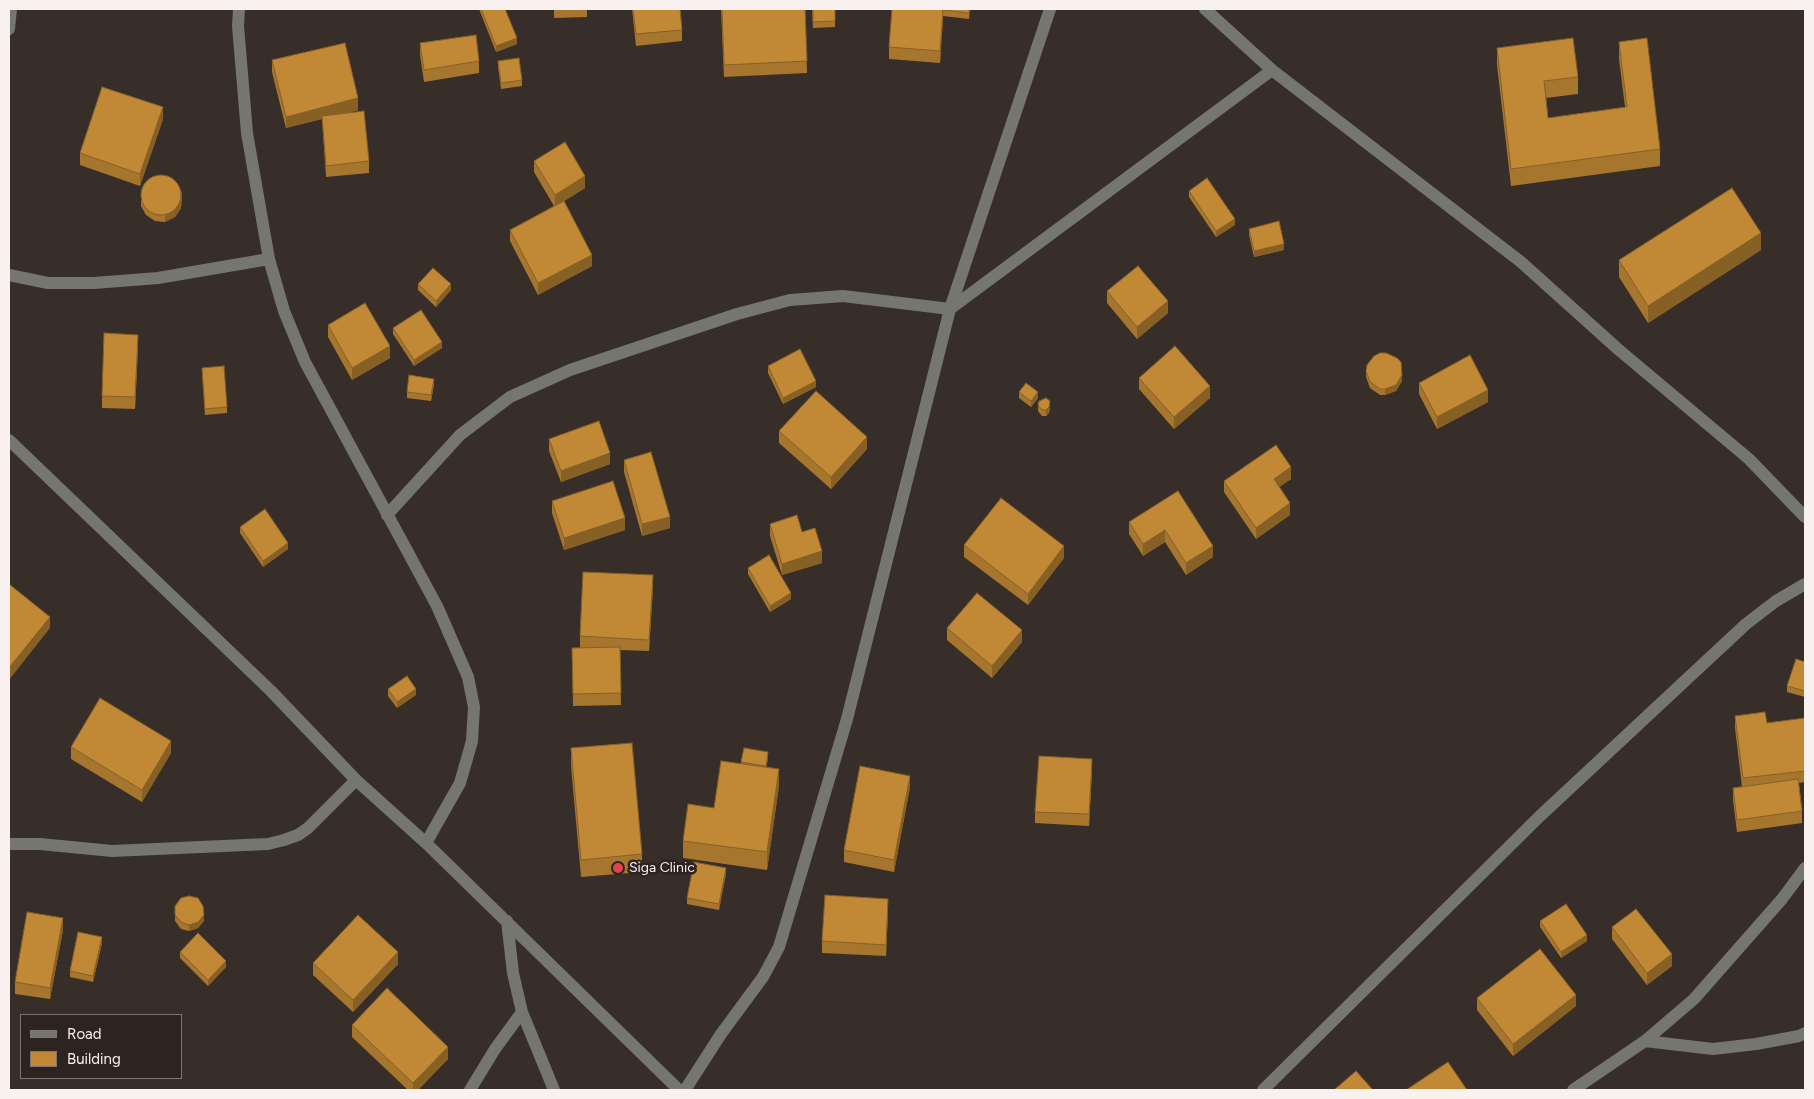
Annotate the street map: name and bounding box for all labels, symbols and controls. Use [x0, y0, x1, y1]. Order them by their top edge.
place label: Siga Clinic [629, 860, 695, 876]
marker: Siga Clinic [611, 861, 625, 875]
legend [20, 1014, 182, 1079]
text: Road [67, 1025, 102, 1043]
text: Building [67, 1050, 121, 1068]

